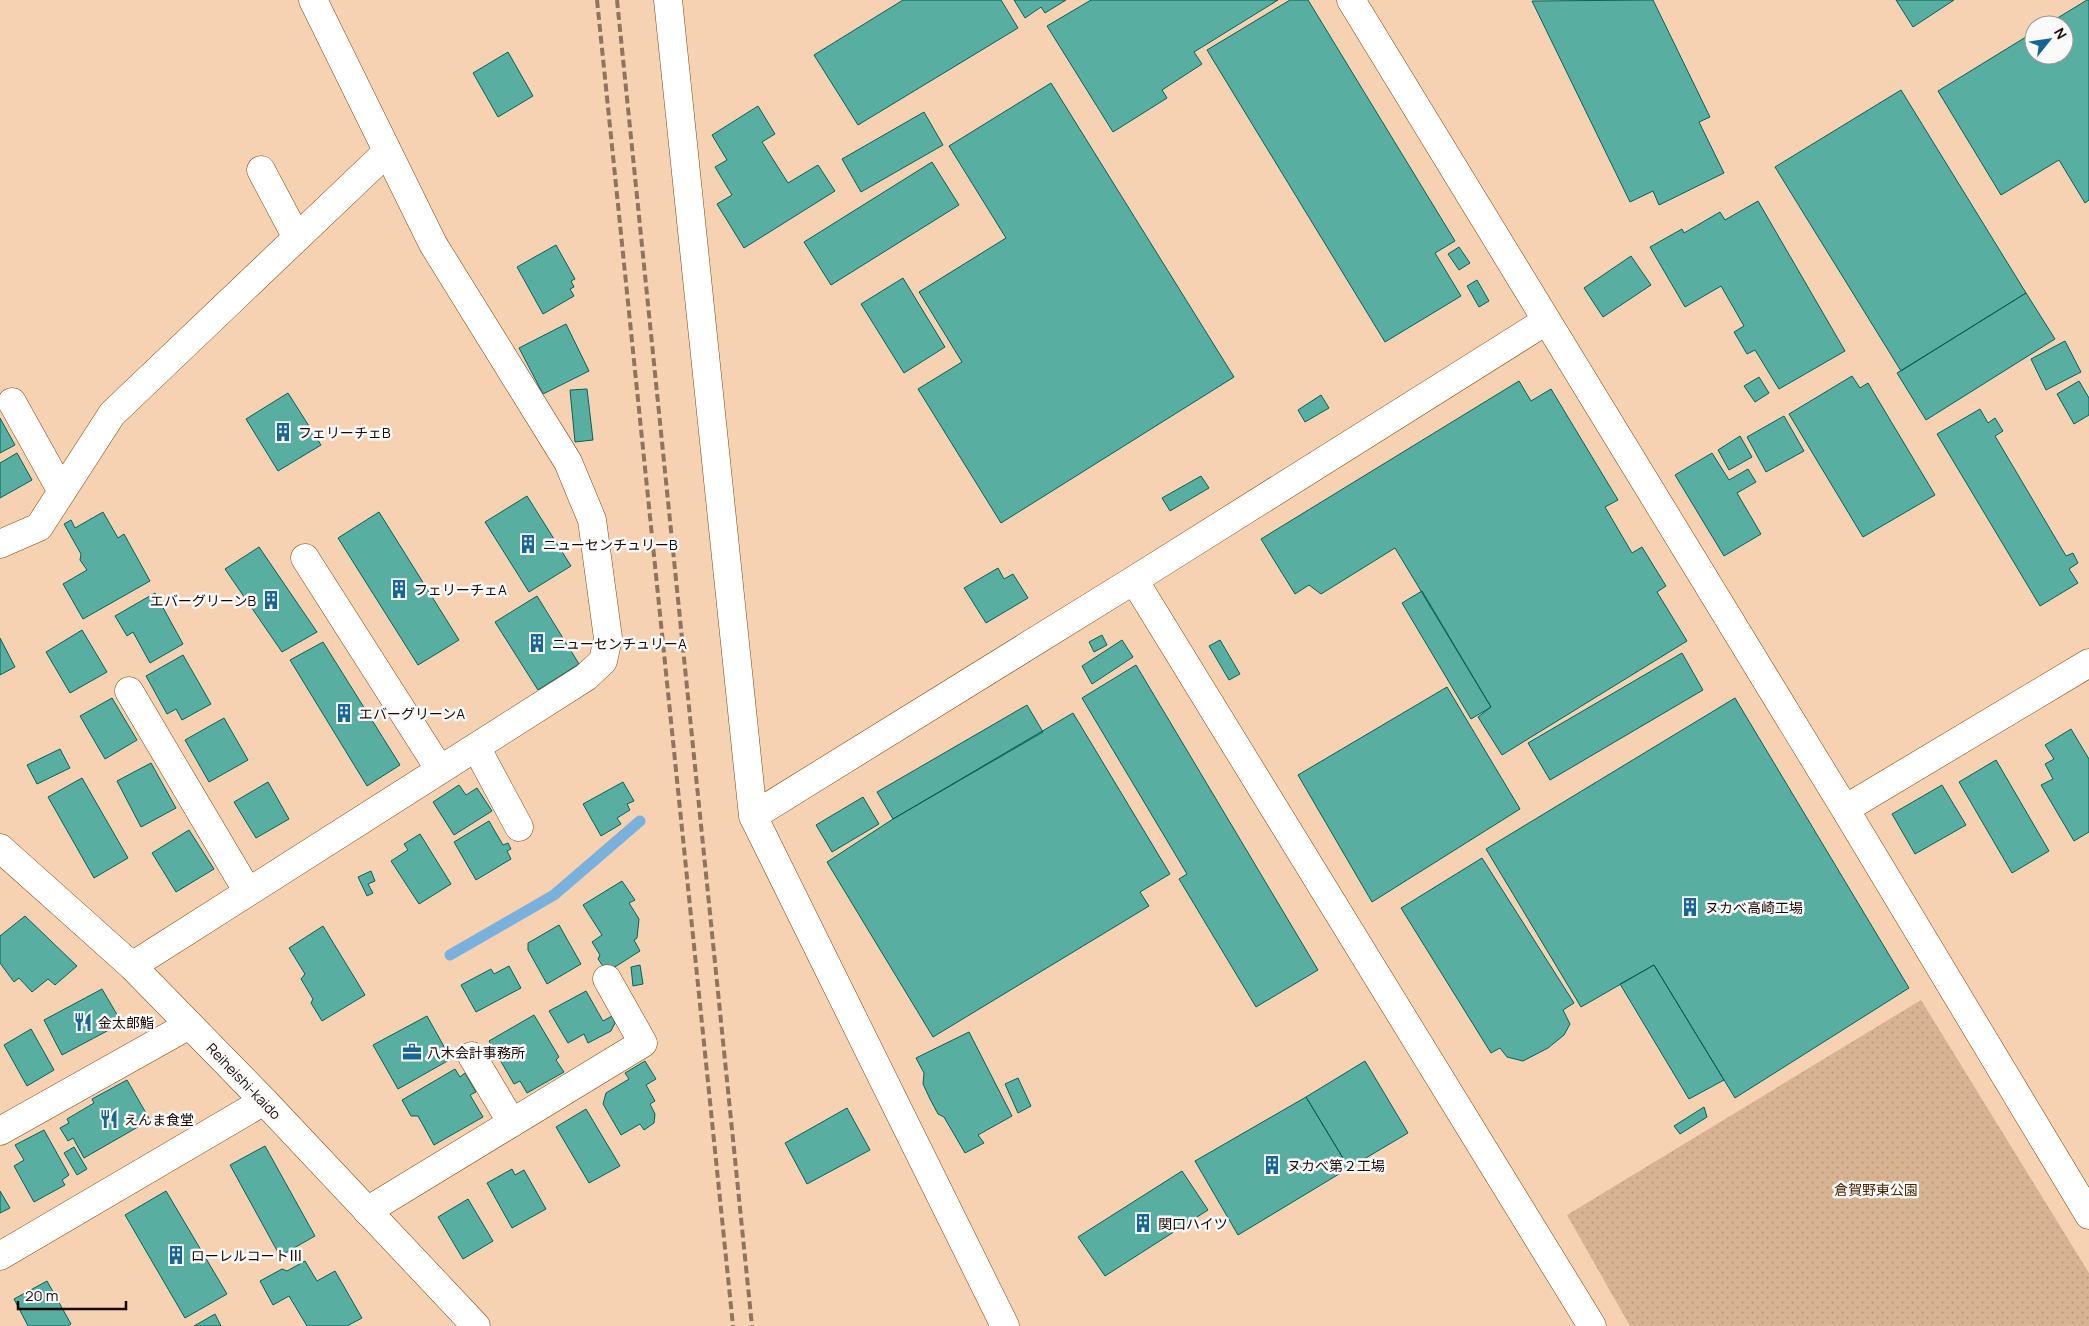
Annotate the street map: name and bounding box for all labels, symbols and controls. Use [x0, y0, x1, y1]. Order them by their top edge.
north arrow [2024, 15, 2074, 65]
text: N [2050, 24, 2071, 42]
building icon: フェリーチェB [272, 421, 294, 443]
place label: フェリーチェB [298, 423, 391, 442]
building icon: ニューセンチュリーB [517, 533, 539, 555]
place label: ニューセンチュリーB [543, 535, 678, 554]
building icon: フェリーチェA [388, 578, 410, 600]
place label: フェリーチェA [414, 580, 507, 599]
building icon: エバーグリーンB [260, 589, 282, 611]
place label: エバーグリーンB [150, 591, 256, 610]
building icon: ニューセンチュリーA [526, 632, 548, 654]
place label: ニューセンチュリーA [552, 634, 687, 653]
building icon: エバーグリーンA [333, 702, 355, 724]
place label: エバーグリーンA [359, 704, 465, 723]
building icon: ヌカべ高崎工場 [1679, 896, 1701, 918]
place label: ヌカべ高崎工場 [1705, 898, 1803, 917]
restaurant icon: 金太郎鮨 [72, 1011, 94, 1033]
place label: 金太郎鮨 [98, 1013, 154, 1032]
street label: Reiheishi-kaido [203, 1039, 285, 1123]
office icon: 八木会計事務所 [401, 1041, 423, 1063]
place label: 八木会計事務所 [427, 1043, 525, 1062]
restaurant icon: えんま食堂 [98, 1108, 120, 1130]
place label: えんま食堂 [124, 1110, 194, 1129]
building icon: ヌカべ第２工場 [1261, 1154, 1283, 1176]
place label: ヌカべ第２工場 [1287, 1156, 1385, 1175]
park label: 倉賀野東公園 [1834, 1180, 1918, 1199]
building icon: 関口ハイツ [1132, 1212, 1154, 1234]
place label: 関口ハイツ [1158, 1214, 1228, 1233]
building icon: ローレルコートⅢ [165, 1244, 187, 1266]
place label: ローレルコートⅢ [191, 1246, 303, 1265]
scale bar [18, 1278, 125, 1310]
text: 20 m [25, 1285, 58, 1306]

